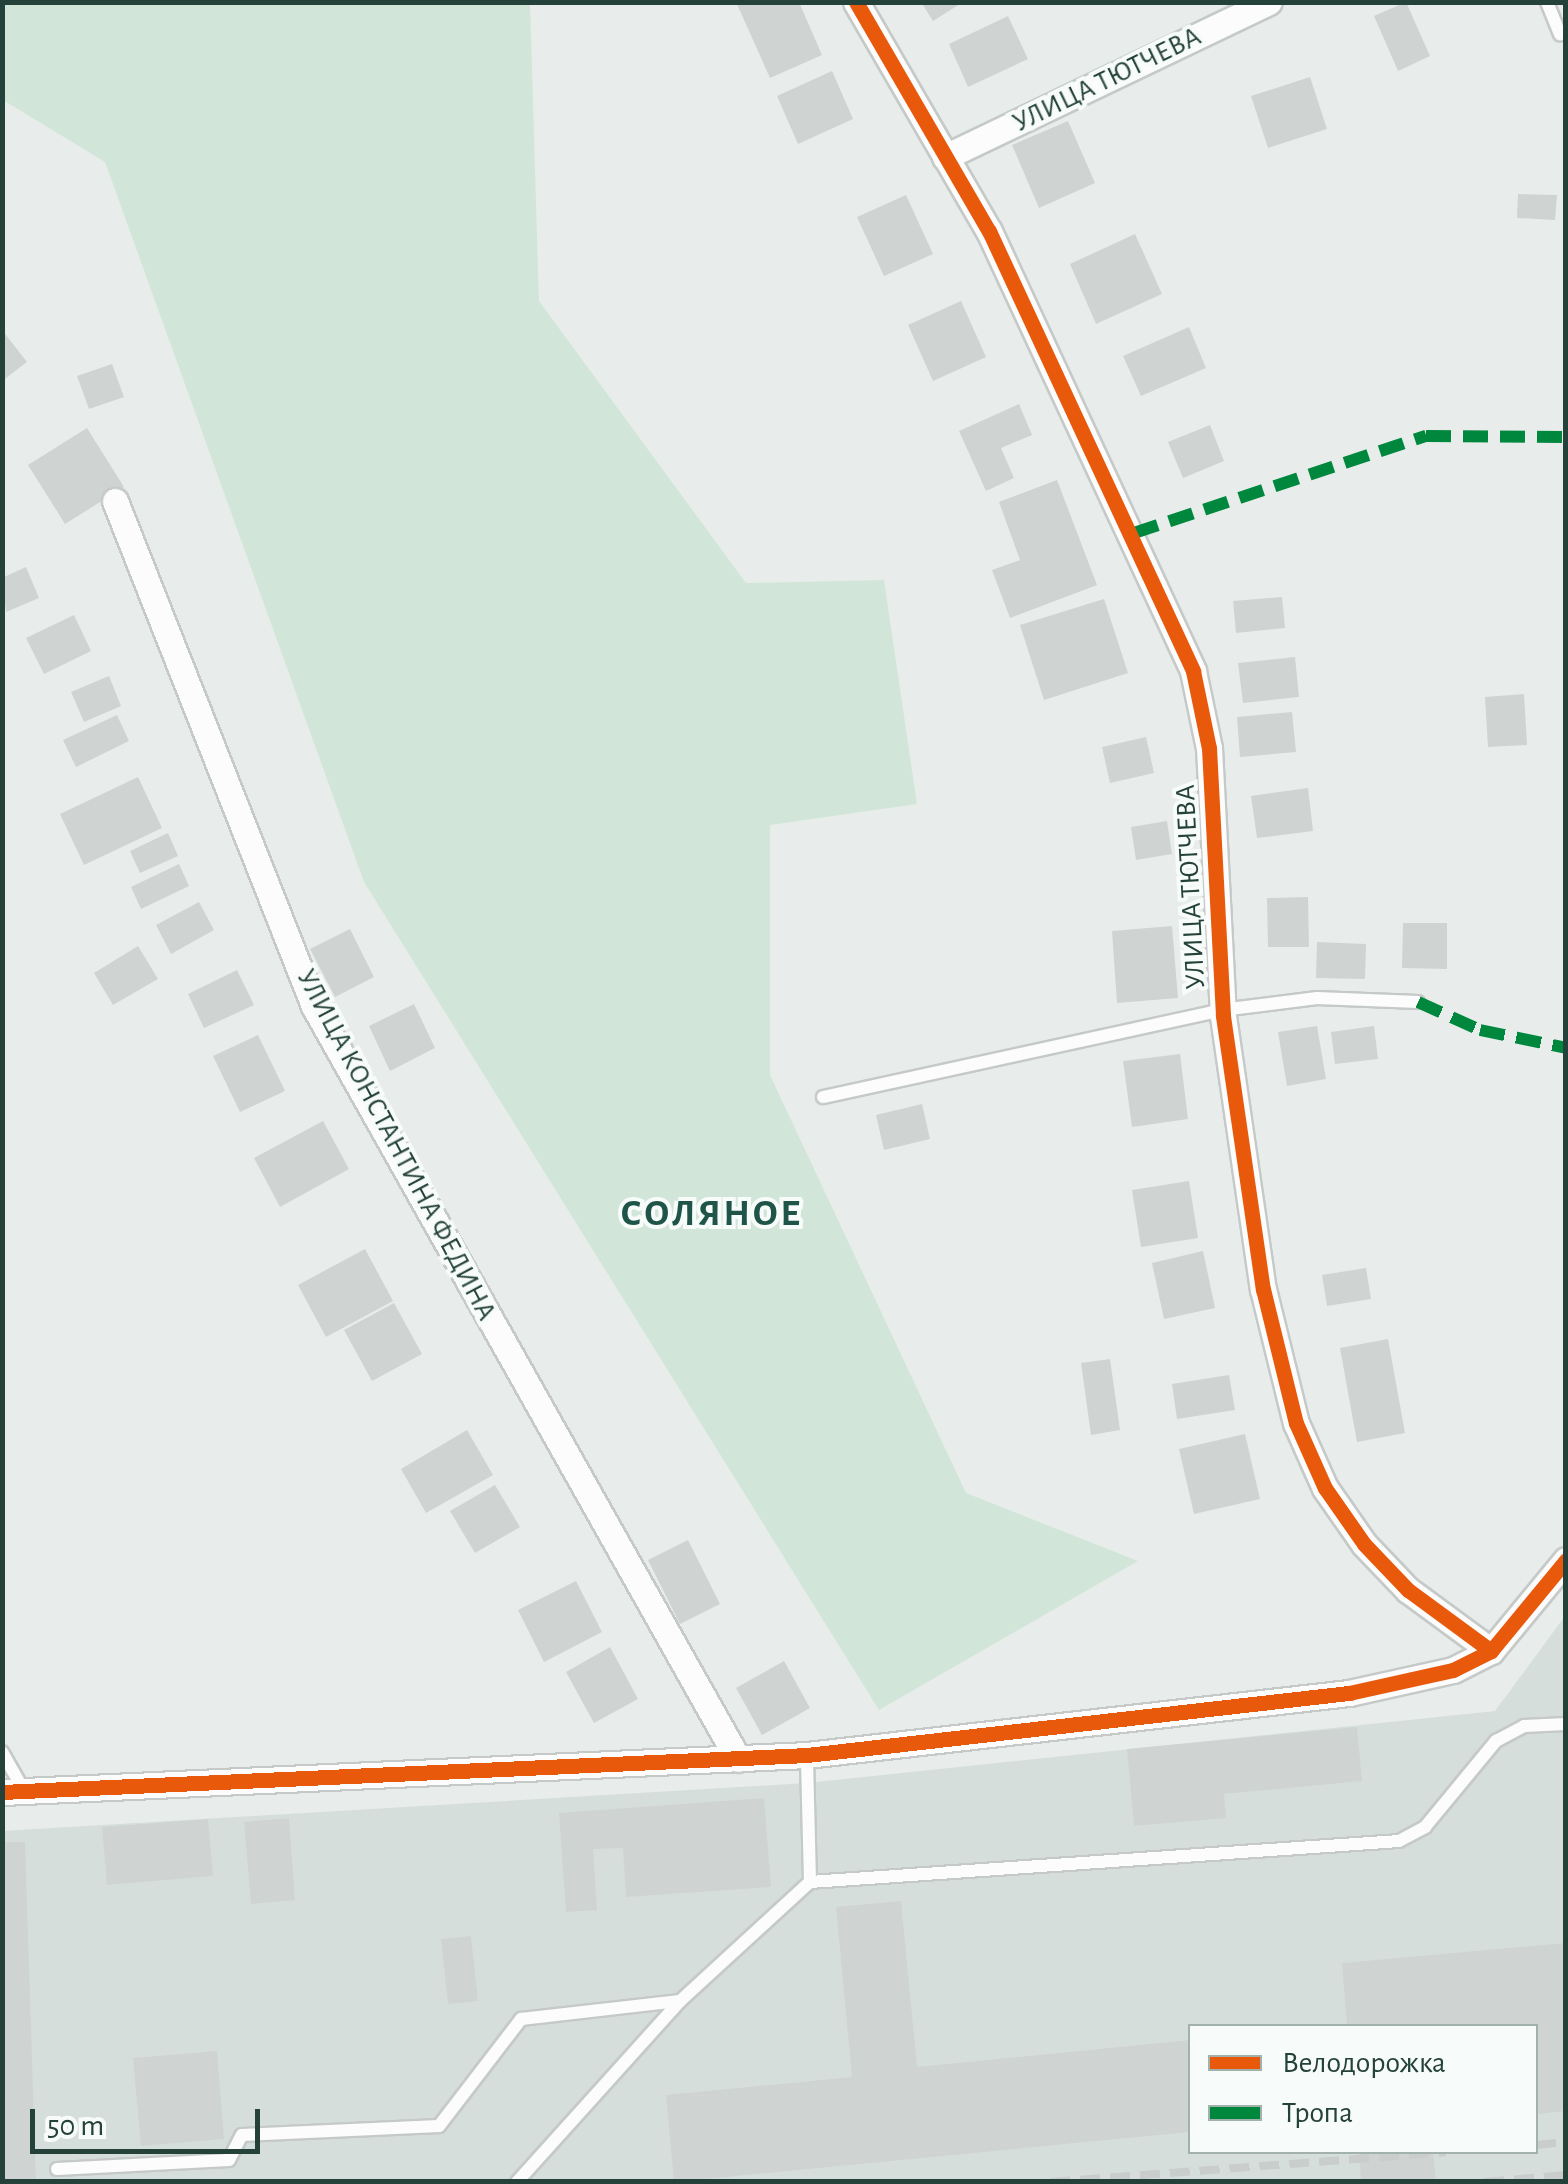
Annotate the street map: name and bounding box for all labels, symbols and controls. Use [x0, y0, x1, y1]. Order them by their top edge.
street label: УЛИЦА ТЮТЧЕВА [1007, 20, 1207, 140]
street label: УЛИЦА ТЮТЧЕВА [1169, 784, 1213, 990]
street label: УЛИЦА КОНСТАНТИНА ФЕДИНА [289, 964, 503, 1326]
district label: СОЛЯНОЕ [621, 1192, 803, 1238]
legend [1188, 2024, 1538, 2154]
text: Велодорожка [1282, 2048, 1446, 2078]
scale bar [35, 2089, 265, 2151]
text: Тропа [1282, 2098, 1353, 2128]
text: 50 m [47, 2111, 104, 2141]

